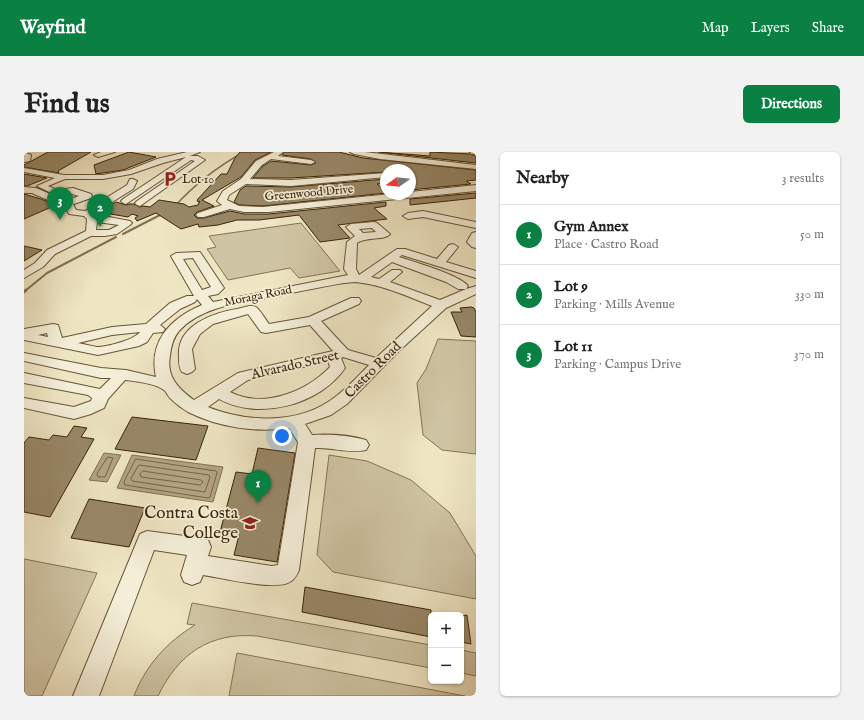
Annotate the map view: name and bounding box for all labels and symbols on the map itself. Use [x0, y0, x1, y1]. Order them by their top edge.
north arrow [380, 164, 416, 200]
parking icon: Lot 10 [161, 170, 179, 188]
place label: Lot 10 [182, 172, 214, 187]
street label: Greenwood Drive [264, 182, 354, 204]
pin: 3 [47, 187, 73, 220]
pin: 2 [87, 194, 113, 227]
street label: Moraga Road [223, 282, 294, 310]
street label: Castro Road [341, 337, 406, 402]
street label: Alvarado Street [248, 346, 341, 384]
your location [272, 426, 292, 446]
pin: 1 [245, 470, 271, 503]
place label: Contra Costa College [144, 503, 239, 544]
school or university icon: Contra Costa College [241, 514, 259, 532]

